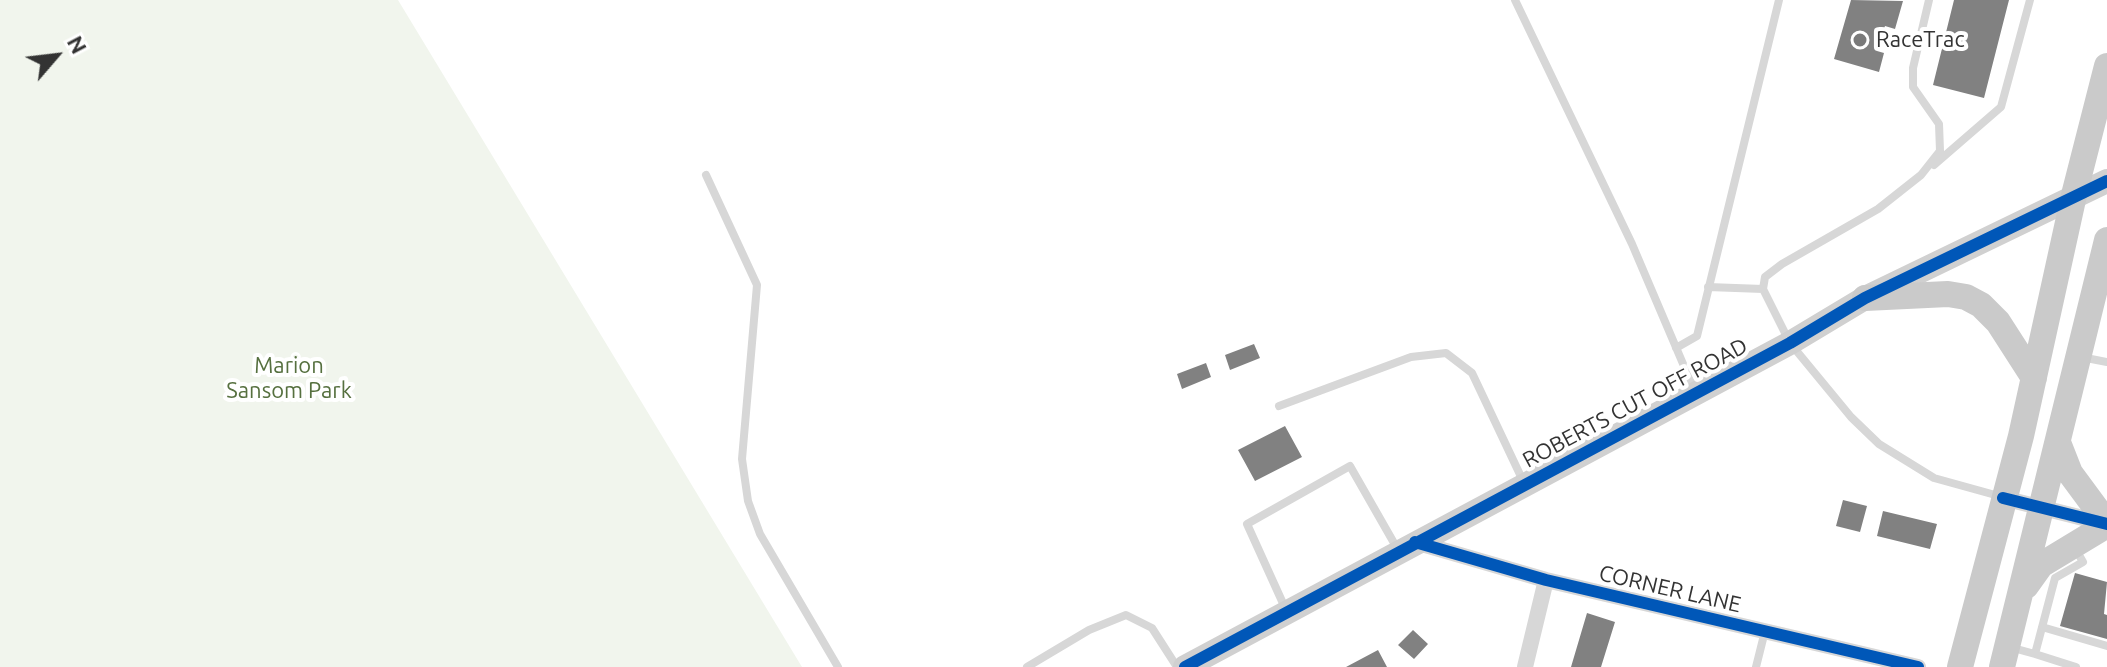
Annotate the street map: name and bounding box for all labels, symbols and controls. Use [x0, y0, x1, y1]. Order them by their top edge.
north arrow [16, 16, 96, 96]
place label: RaceTrac [1876, 27, 1965, 53]
text: N [63, 31, 93, 58]
marker: RaceTrac [1851, 31, 1869, 49]
street label: ROBERTS CUT OFF ROAD [1518, 332, 1752, 474]
park label: Marion Sansom Park [226, 353, 352, 404]
street label: CORNER LANE [1596, 560, 1744, 618]

